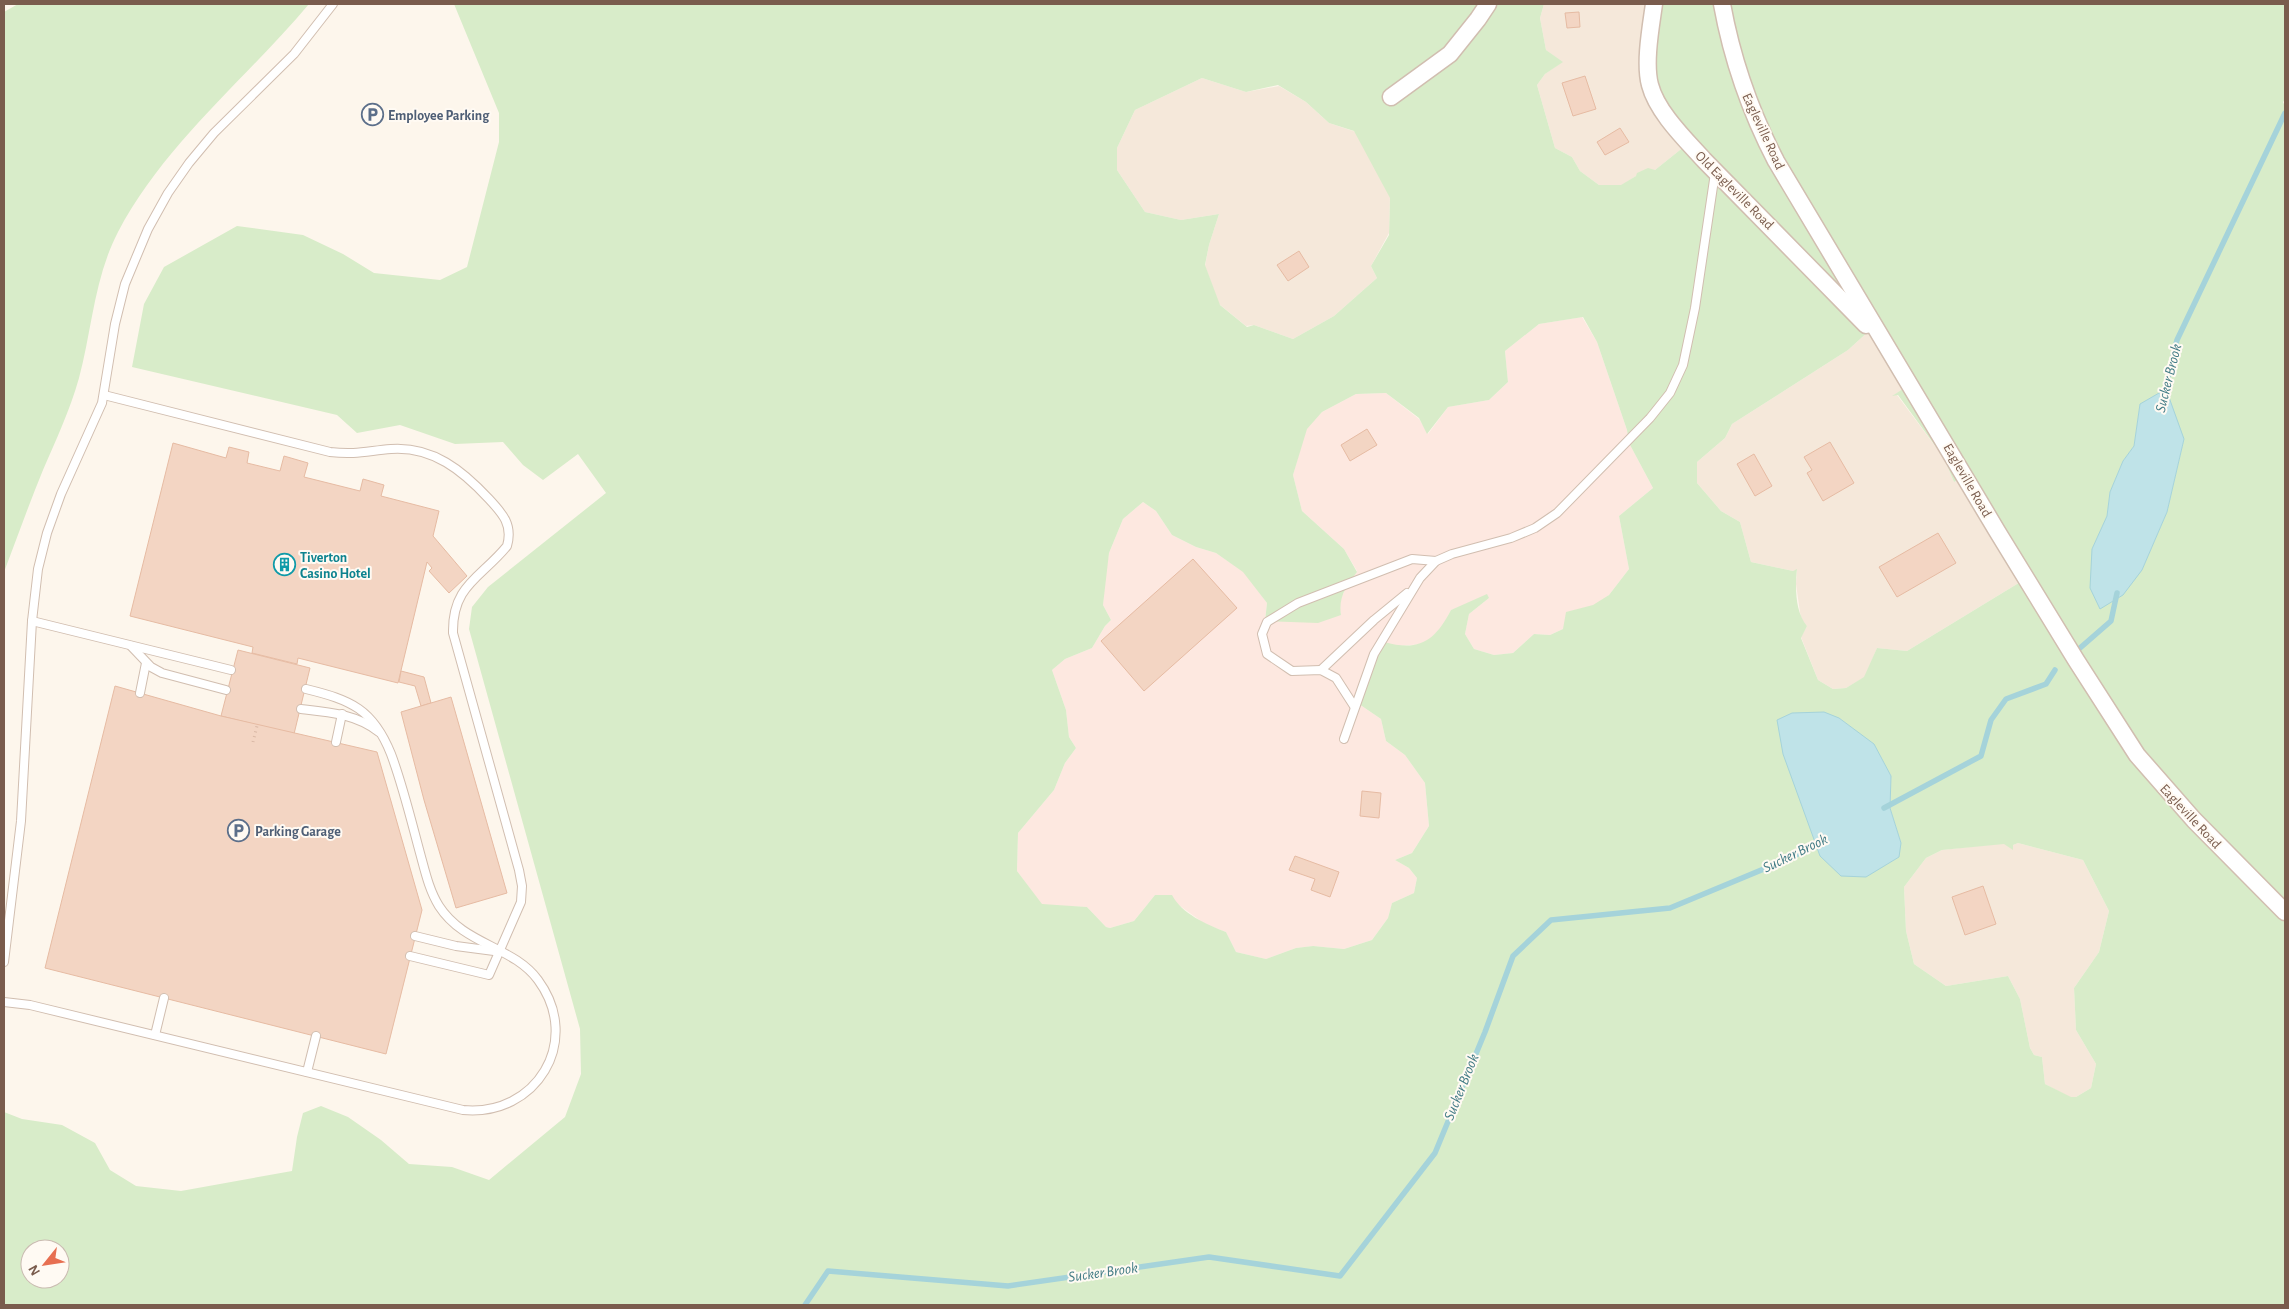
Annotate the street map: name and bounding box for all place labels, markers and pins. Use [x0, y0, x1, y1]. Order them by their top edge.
parking icon: Employee Parking [360, 103, 384, 127]
place label: Employee Parking [388, 109, 490, 123]
place label: Tiverton Casino Hotel [300, 551, 371, 581]
building icon: Tiverton Casino Hotel [272, 553, 296, 577]
parking icon: Parking Garage [227, 819, 251, 843]
place label: Parking Garage [255, 825, 341, 839]

